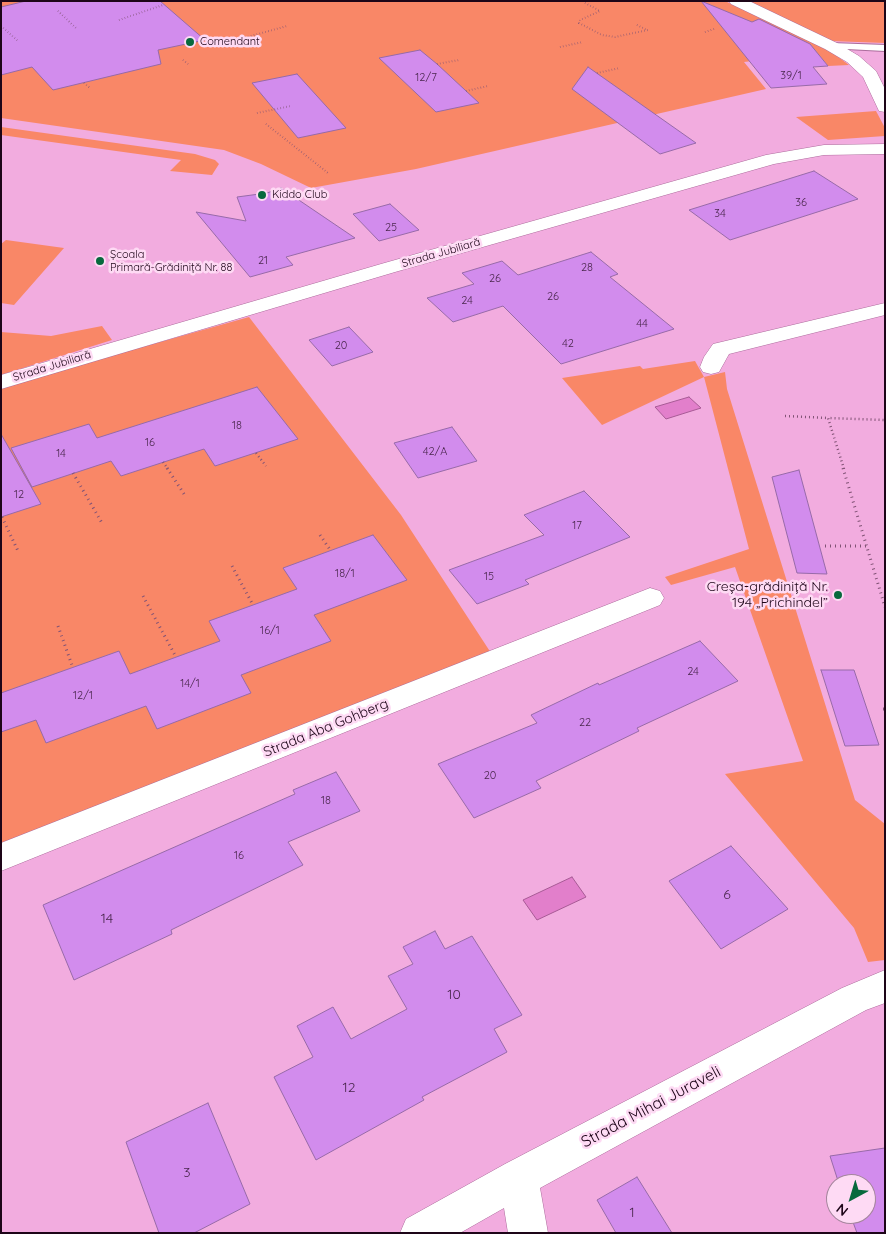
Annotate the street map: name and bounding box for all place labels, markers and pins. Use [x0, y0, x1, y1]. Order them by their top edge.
place label: Comendant [200, 35, 260, 49]
marker: Comendant [184, 36, 196, 48]
place label: Kiddo Club [272, 188, 327, 202]
marker: Kiddo Club [256, 189, 268, 201]
place label: Școala Primară-Grădiniță Nr. 88 [110, 248, 232, 274]
marker: Școala Primară-Grădiniță Nr. 88 [94, 255, 106, 267]
place label: Creșa-grădiniță Nr. 194 „Prichindel” [707, 579, 828, 612]
marker: Creșa-grădiniță Nr. 194 „Prichindel” [832, 589, 844, 601]

